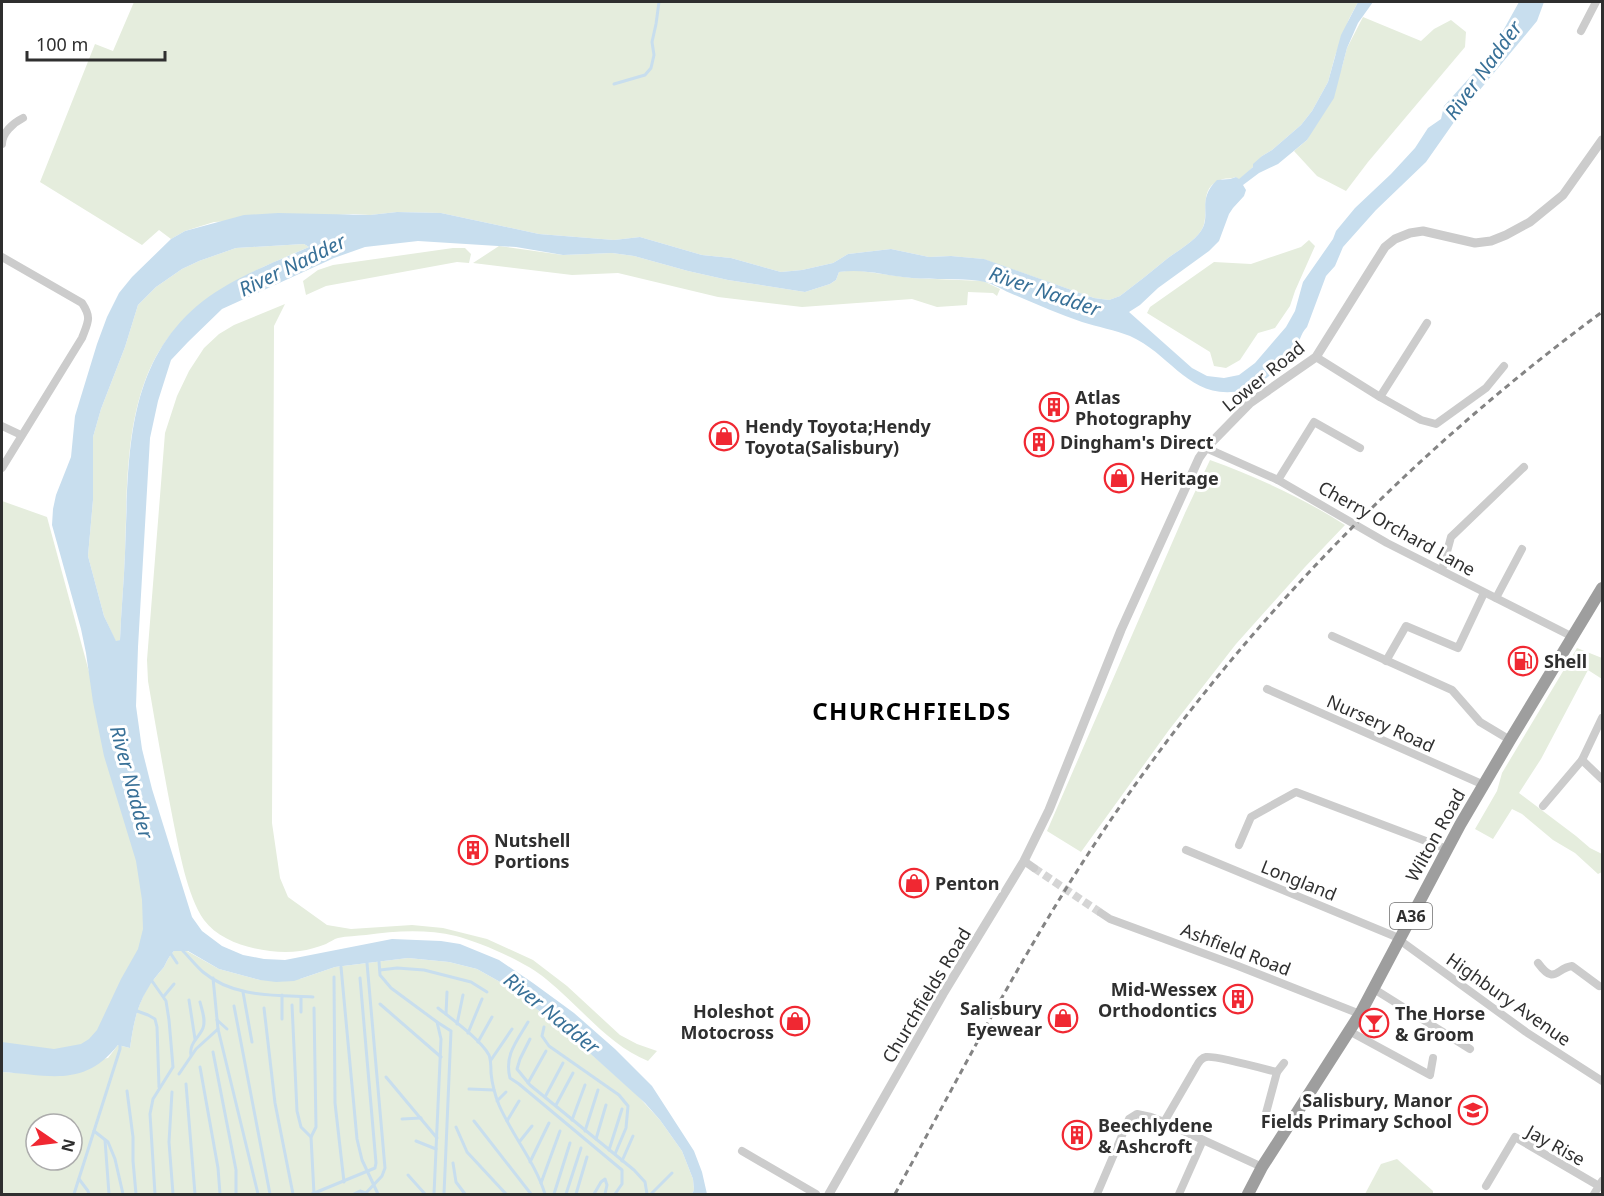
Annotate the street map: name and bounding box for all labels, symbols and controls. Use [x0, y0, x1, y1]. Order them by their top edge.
water label: River Nadder [1438, 14, 1529, 125]
scale bar [27, 24, 165, 62]
text: 100 m [36, 32, 88, 56]
water label: River Nadder [234, 227, 351, 302]
water label: River Nadder [986, 259, 1105, 323]
street label: Lower Road [1217, 335, 1309, 417]
place label: Atlas Photography [1075, 385, 1192, 430]
building icon: Atlas Photography [1038, 391, 1070, 423]
place label: Hendy Toyota;Hendy Toyota(Salisbury) [745, 414, 931, 459]
shop icon: Hendy Toyota;Hendy Toyota(Salisbury) [708, 420, 740, 452]
building icon: Dingham's Direct [1023, 426, 1055, 458]
place label: Dingham's Direct [1060, 430, 1214, 454]
shop icon: Heritage [1103, 462, 1135, 494]
place label: Heritage [1140, 466, 1219, 490]
street label: Cherry Orchard Lane [1314, 475, 1480, 581]
fuel station icon: Shell [1507, 645, 1539, 677]
place label: Shell [1544, 649, 1587, 673]
street label: Nursery Road [1323, 689, 1439, 757]
district label: CHURCHFIELDS [812, 694, 1012, 727]
water label: River Nadder [104, 723, 160, 842]
street label: Wilton Road [1400, 784, 1470, 886]
place label: Nutshell Portions [494, 828, 570, 873]
building icon: Nutshell Portions [457, 834, 489, 866]
street label: Longland [1258, 854, 1340, 906]
shop icon: Penton [898, 867, 930, 899]
place label: Penton [935, 871, 999, 895]
road number: A36 [1390, 903, 1432, 929]
street label: Ashfield Road [1178, 917, 1294, 981]
street label: Churchfields Road [876, 923, 976, 1067]
street label: Highbury Avenue [1442, 947, 1576, 1051]
water label: River Nadder [499, 966, 606, 1061]
place label: Mid-Wessex Orthodontics [1098, 977, 1218, 1022]
building icon: Mid-Wessex Orthodontics [1222, 983, 1254, 1015]
place label: Salisbury Eyewear [960, 996, 1043, 1041]
place label: Holeshot Motocross [680, 999, 774, 1044]
place label: The Horse & Groom [1395, 1001, 1485, 1046]
shop icon: Salisbury Eyewear [1047, 1002, 1079, 1034]
shop icon: Holeshot Motocross [779, 1005, 811, 1037]
bar icon: The Horse & Groom [1358, 1007, 1390, 1039]
place label: Salisbury, Manor Fields Primary School [1261, 1088, 1452, 1133]
school or university icon: Salisbury, Manor Fields Primary School [1457, 1094, 1489, 1126]
north arrow [24, 1112, 84, 1172]
place label: Beechlydene & Ashcroft [1098, 1113, 1213, 1158]
street label: Jay Rise [1521, 1118, 1590, 1171]
building icon: Beechlydene & Ashcroft [1061, 1119, 1093, 1151]
text: N [56, 1137, 81, 1155]

